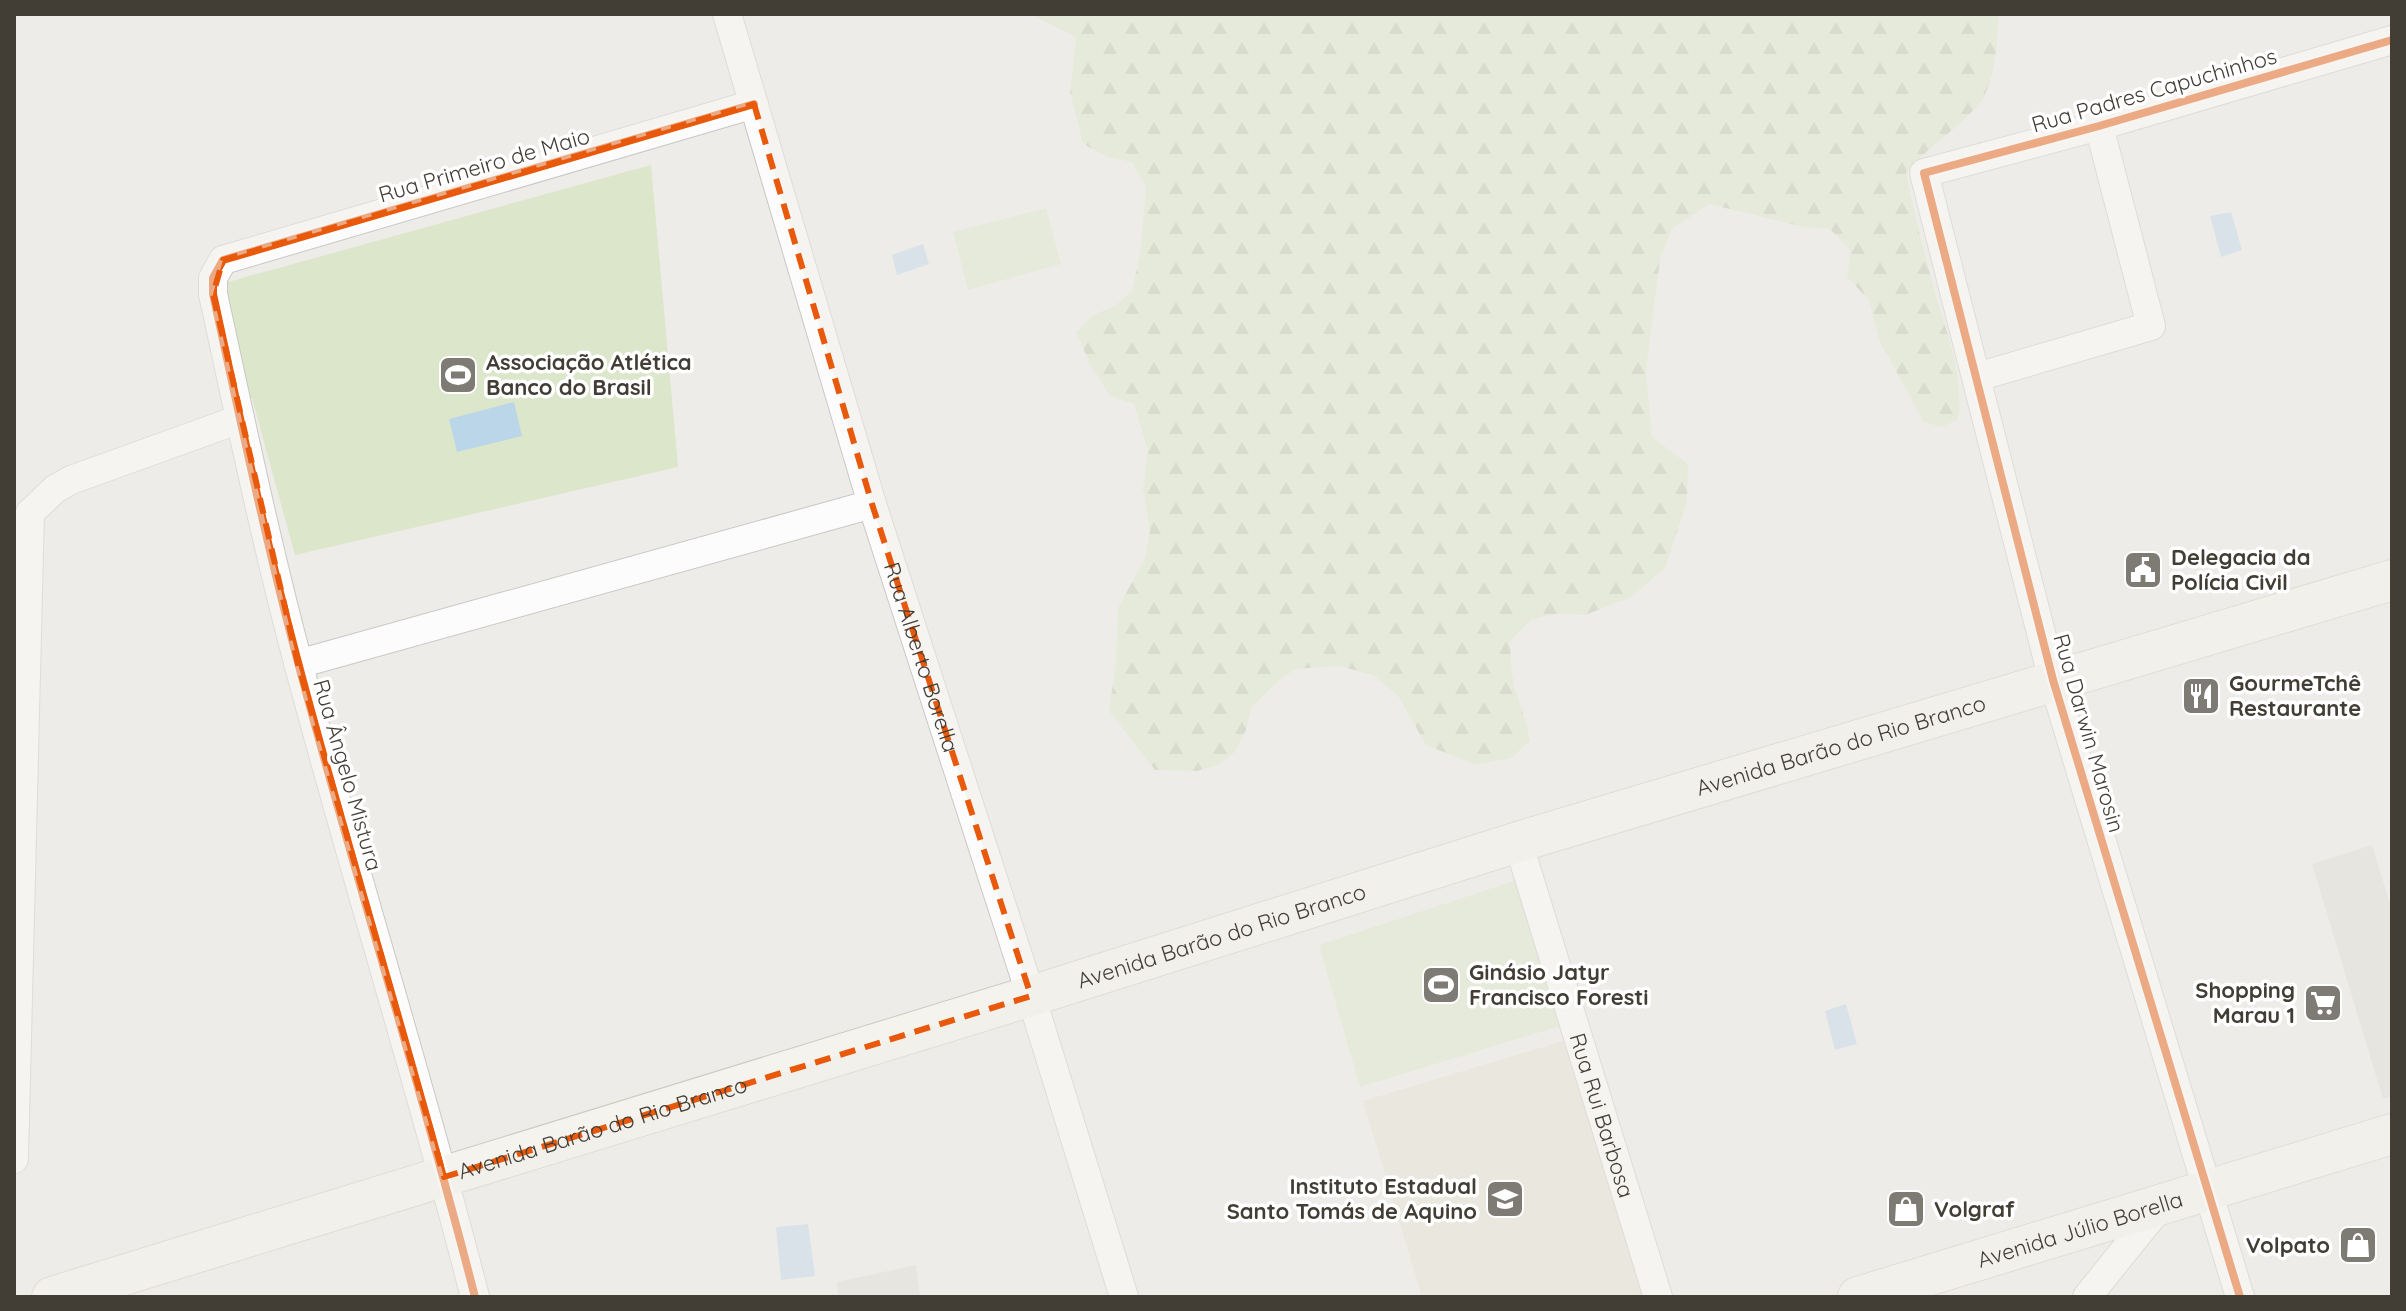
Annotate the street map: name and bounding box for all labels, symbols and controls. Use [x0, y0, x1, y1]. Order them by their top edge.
street label: Rua Padres Capuchinhos [2028, 42, 2280, 138]
street label: Rua Primeiro de Maio [375, 121, 593, 209]
place label: Associação Atlética Banco do Brasil [486, 348, 692, 401]
sports icon: Associação Atlética Banco do Brasil [437, 354, 479, 396]
place label: Delegacia da Polícia Civil [2171, 543, 2310, 596]
public building icon: Delegacia da Polícia Civil [2122, 549, 2164, 591]
street label: Rua Alberto Borella [878, 559, 965, 756]
street label: Rua Darwin Marosin [2047, 630, 2131, 836]
place label: GourmeTchê Restaurante [2229, 669, 2361, 722]
restaurant icon: GourmeTchê Restaurante [2180, 675, 2222, 717]
street label: Rua Ângelo Mistura [307, 676, 389, 874]
street label: Avenida Barão do Rio Branco [1693, 689, 1989, 802]
street label: Avenida Barão do Rio Branco [1074, 877, 1369, 994]
place label: Ginásio Jatyr Francisco Foresti [1469, 958, 1649, 1011]
sports icon: Ginásio Jatyr Francisco Foresti [1420, 964, 1462, 1006]
place label: Shopping Marau 1 [2195, 976, 2295, 1029]
supermarket icon: Shopping Marau 1 [2302, 982, 2344, 1024]
street label: Rua Rui Barbosa [1564, 1030, 1641, 1201]
street label: Avenida Barão do Rio Branco [455, 1070, 751, 1185]
place label: Instituto Estadual Santo Tomás de Aquino [1227, 1172, 1477, 1225]
school or university icon: Instituto Estadual Santo Tomás de Aquino [1484, 1178, 1526, 1220]
street label: Avenida Júlio Borella [1974, 1185, 2186, 1274]
shop icon: Volgraf [1885, 1188, 1927, 1230]
place label: Volgraf [1934, 1195, 2015, 1223]
shop icon: Volpato [2337, 1224, 2379, 1266]
place label: Volpato [2246, 1231, 2330, 1259]

